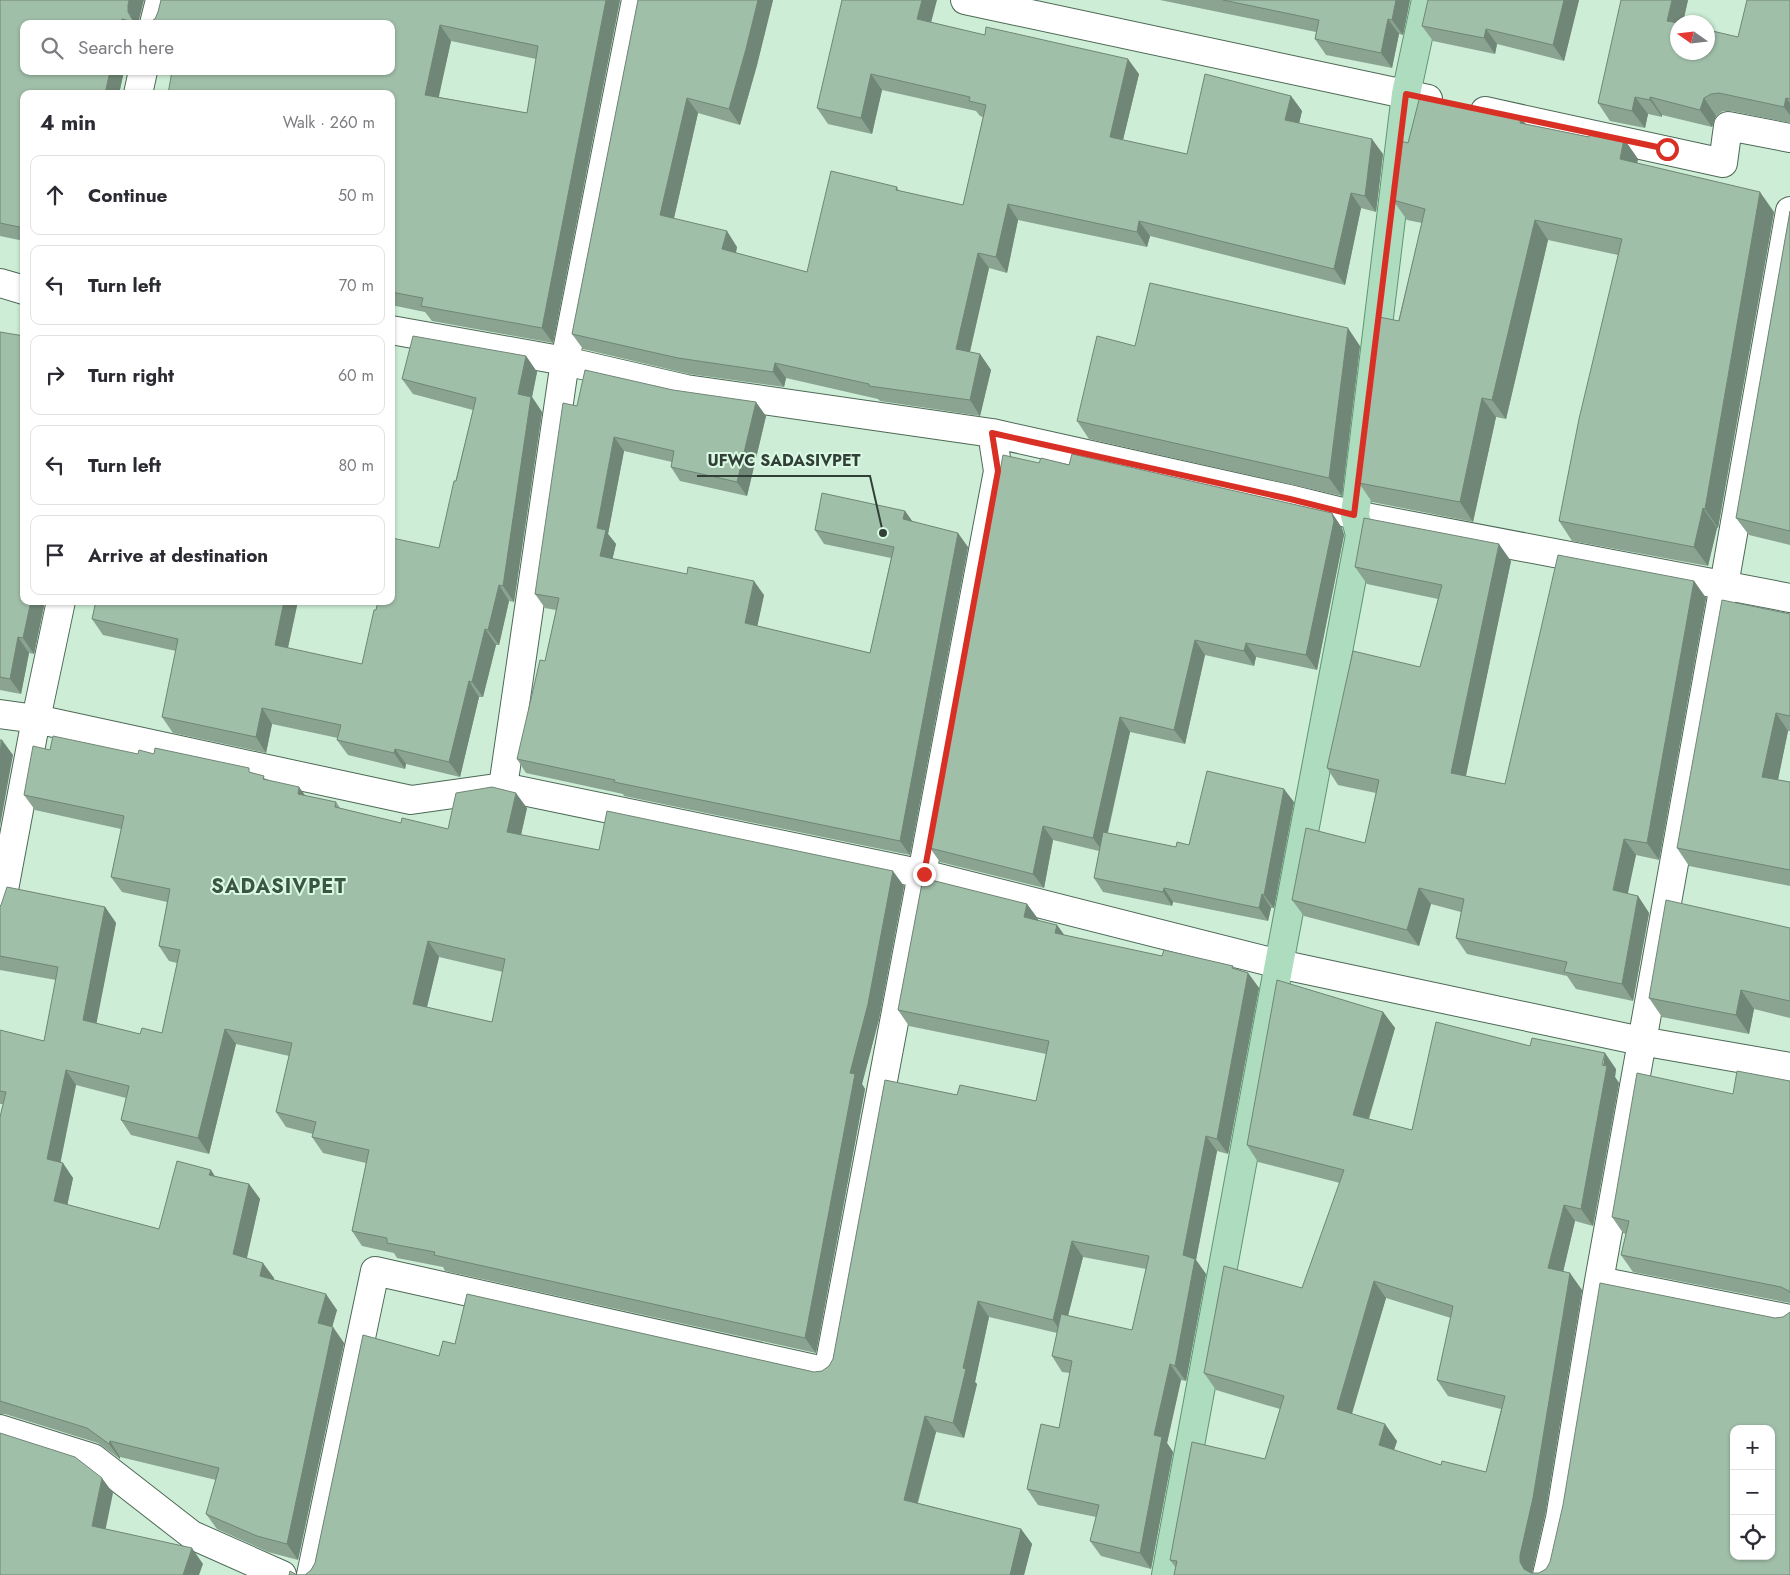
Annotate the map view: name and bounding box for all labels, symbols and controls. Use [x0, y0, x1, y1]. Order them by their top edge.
north arrow [1670, 15, 1715, 60]
search box [20, 20, 395, 75]
icon: search [38, 34, 66, 62]
text: Search here [78, 34, 174, 61]
text: 4 min [40, 108, 96, 138]
text: Walk · 260 m [283, 111, 375, 134]
route start [1656, 138, 1679, 161]
icon: ahead [41, 181, 69, 209]
text: Continue [88, 182, 167, 209]
text: 50 m [338, 184, 374, 207]
icon: left [41, 271, 69, 299]
text: Turn left [88, 272, 161, 299]
text: 70 m [339, 274, 374, 297]
icon: right [41, 361, 69, 389]
text: Turn right [88, 362, 174, 389]
text: 60 m [338, 364, 374, 387]
callout: UFWC SADASIVPET [697, 445, 870, 476]
text: UFWC SADASIVPET [707, 449, 861, 472]
icon: left [41, 451, 69, 479]
text: Turn left [88, 452, 161, 479]
text: 80 m [338, 454, 374, 477]
icon: arrive [41, 541, 69, 569]
text: Arrive at destination [88, 542, 268, 569]
route end [913, 863, 936, 886]
district label: SADASIVPET [211, 872, 347, 901]
map controls [1730, 1425, 1775, 1560]
button: + [1730, 1425, 1775, 1470]
button: − [1730, 1470, 1775, 1515]
button: locate [1730, 1515, 1775, 1560]

